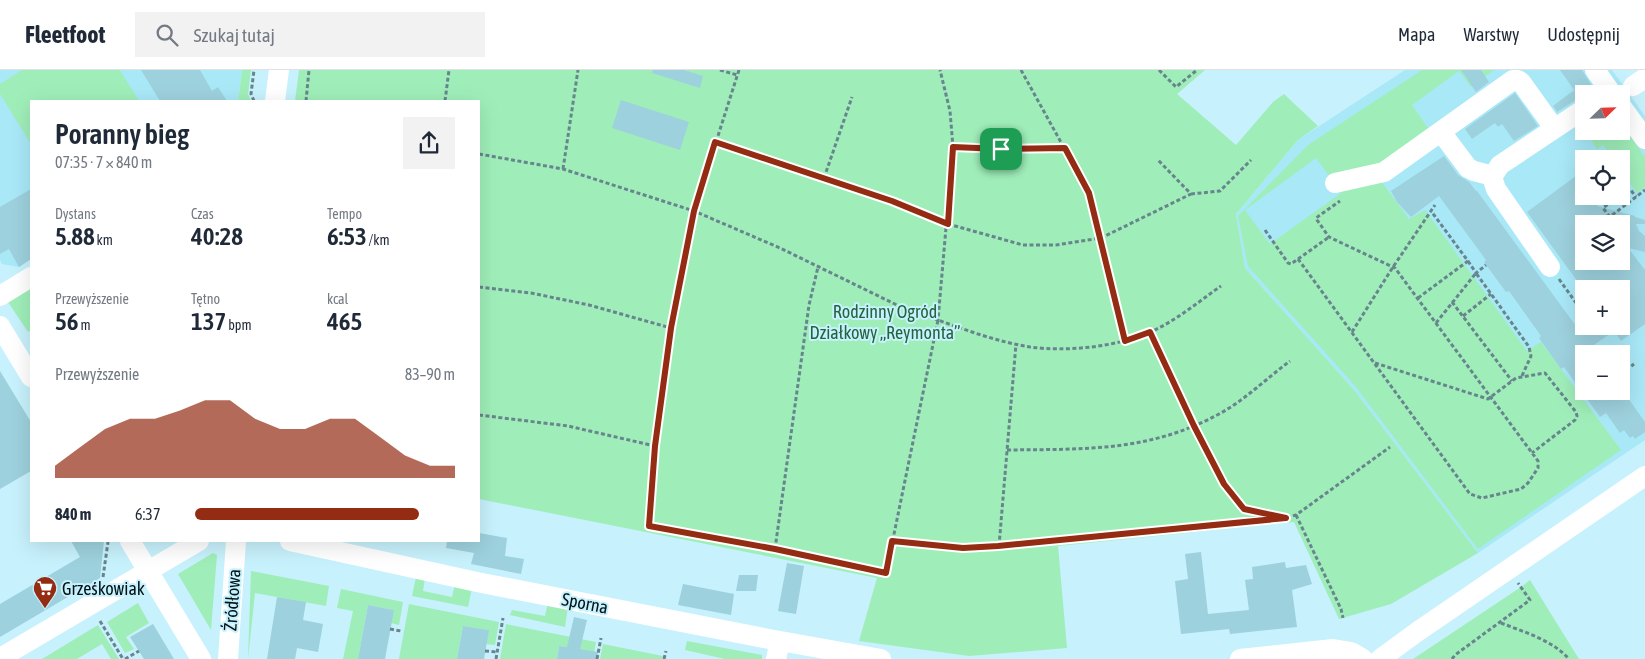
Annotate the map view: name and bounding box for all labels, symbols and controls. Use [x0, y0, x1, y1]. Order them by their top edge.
search box [135, 12, 485, 57]
text: Fleetfoot [25, 21, 105, 48]
icon: search [153, 21, 181, 49]
text: Szukaj tutaj [193, 24, 275, 46]
text: Mapa [1398, 24, 1435, 45]
text: Warstwy [1463, 24, 1519, 45]
text: Udostępnij [1547, 24, 1620, 45]
north arrow [1575, 85, 1630, 140]
map controls [1575, 85, 1630, 400]
button: share [403, 117, 455, 169]
text: Poranny bieg [55, 118, 189, 150]
pin [980, 128, 1022, 170]
icon: arrive [987, 135, 1015, 163]
button: locate [1575, 150, 1630, 205]
text: 07:35 · 7 × 840 m [55, 153, 152, 171]
text: Dystans [55, 206, 96, 222]
text: Czas [191, 206, 214, 222]
text: Tempo [327, 206, 362, 222]
button: layers [1575, 215, 1630, 270]
text: 5.88 [55, 222, 95, 250]
text: 40:28 [191, 222, 243, 250]
text: 6:53 [327, 222, 367, 250]
text: km [95, 232, 113, 248]
text: /km [367, 232, 390, 248]
button: + [1575, 280, 1630, 335]
text: Przewyższenie [55, 291, 129, 307]
text: Tętno [191, 291, 220, 307]
text: kcal [327, 291, 348, 307]
park label: Rodzinny Ogród Działkowy „Reymonta” [810, 301, 960, 343]
text: 56 [55, 307, 79, 335]
text: 137 [191, 307, 226, 335]
text: 465 [327, 307, 362, 335]
text: m [79, 317, 91, 333]
text: bpm [226, 317, 252, 333]
button: − [1575, 345, 1630, 400]
text: Przewyższenie [55, 365, 139, 383]
text: 83–90 m [405, 365, 455, 383]
text: 840 m [55, 505, 91, 523]
text: 6:37 [135, 505, 160, 523]
street label: Źródłowa [219, 568, 245, 632]
supermarket icon: Grześkowiak [32, 575, 58, 609]
place label: Grześkowiak [62, 578, 145, 599]
street label: Sporna [560, 588, 610, 618]

